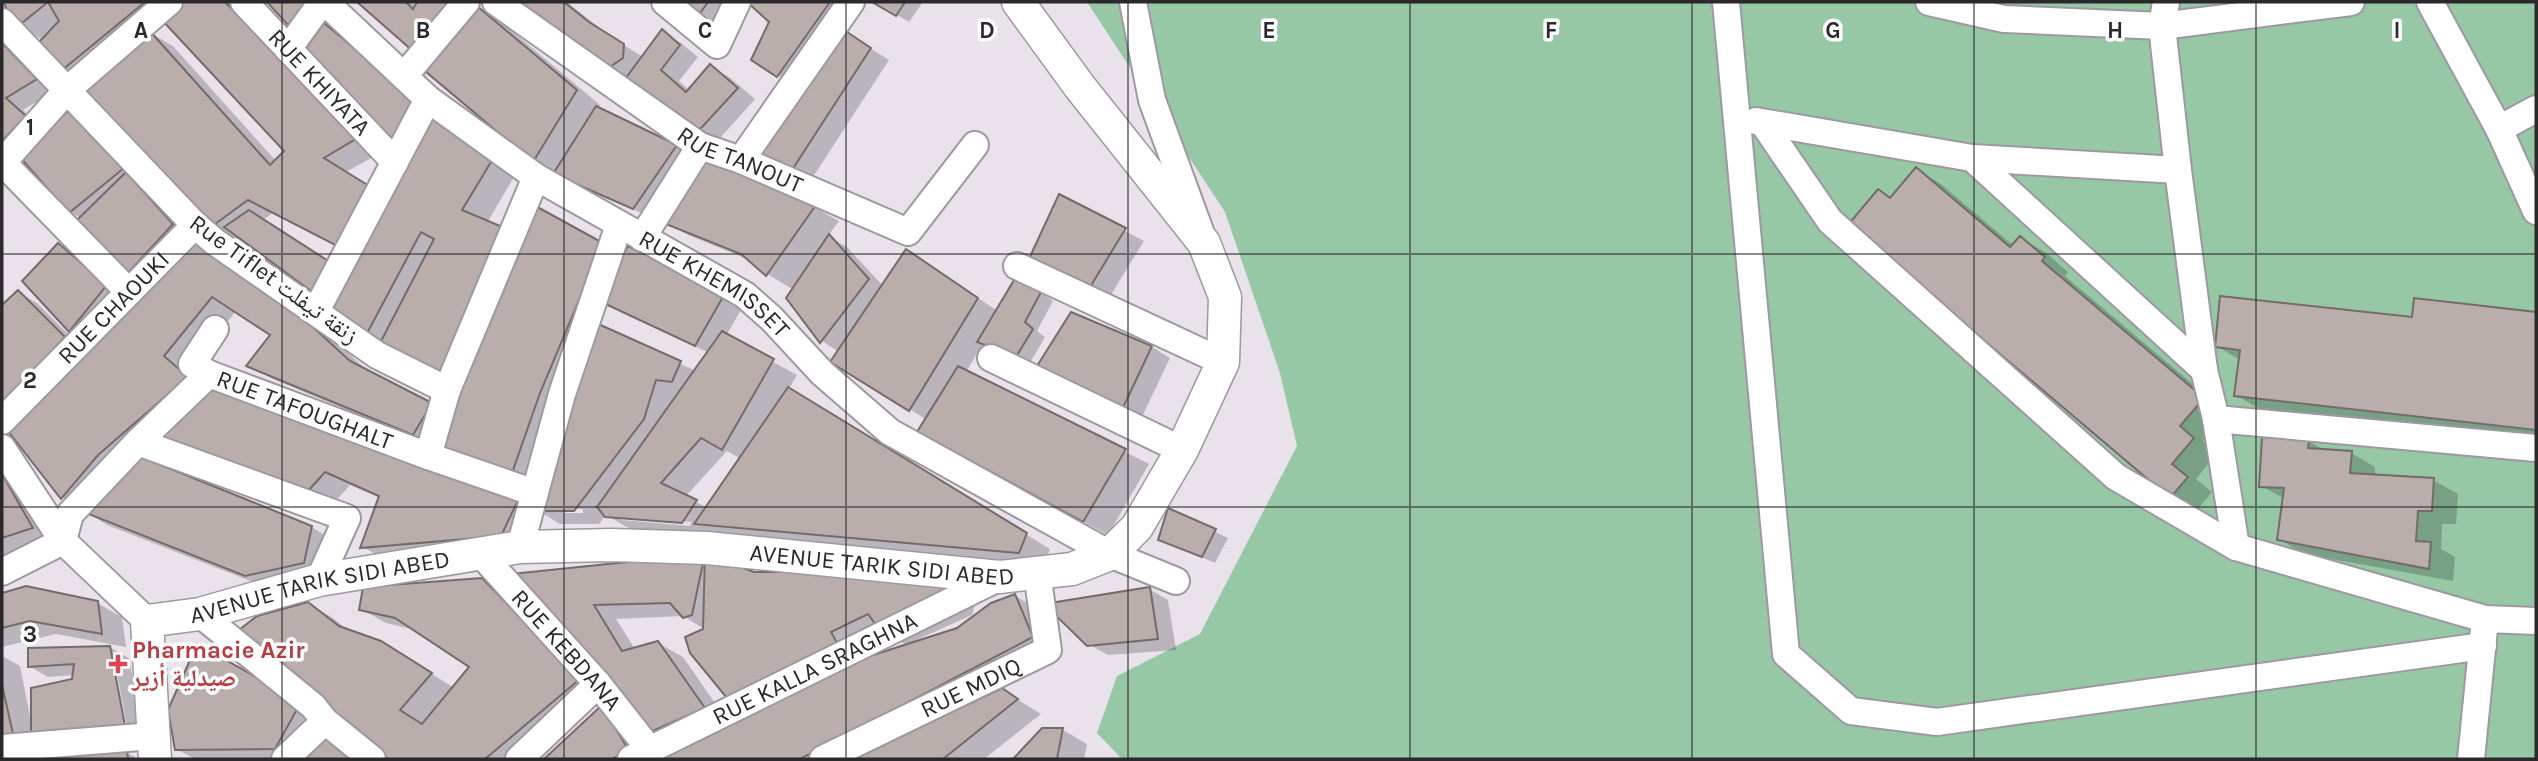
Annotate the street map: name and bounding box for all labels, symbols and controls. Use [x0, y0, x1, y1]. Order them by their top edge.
text: A [134, 17, 148, 44]
text: B [416, 17, 430, 44]
text: C [698, 17, 712, 44]
text: D [979, 17, 995, 44]
text: E [1262, 17, 1276, 44]
text: F [1545, 17, 1557, 44]
text: G [1825, 17, 1841, 44]
text: H [2107, 17, 2123, 44]
text: I [2393, 17, 2401, 44]
street label: RUE KHIYATA [263, 23, 377, 141]
text: 1 [26, 114, 34, 141]
street label: RUE TANOUT [672, 120, 807, 199]
street label: Rue Tiflet زنقة تيفلت [184, 208, 364, 350]
street label: RUE KHEMISSET [634, 224, 796, 343]
street label: RUE CHAOUKI [52, 246, 175, 370]
street label: RUE TAFOUGHALT [213, 364, 397, 456]
text: 2 [23, 367, 37, 394]
street label: AVENUE TARIK SIDI ABED [748, 538, 1016, 591]
street label: AVENUE TARIK SIDI ABED [189, 545, 452, 629]
street label: RUE KEBDANA [506, 584, 628, 716]
street label: RUE KALLA SRAGHNA [708, 606, 922, 731]
text: 3 [23, 621, 37, 648]
place label: Pharmacie Azir صيدلية أزير [131, 636, 305, 692]
street label: RUE MDIQ [916, 651, 1025, 724]
marker: Pharmacie Azir صيدلية أزير [110, 656, 126, 672]

